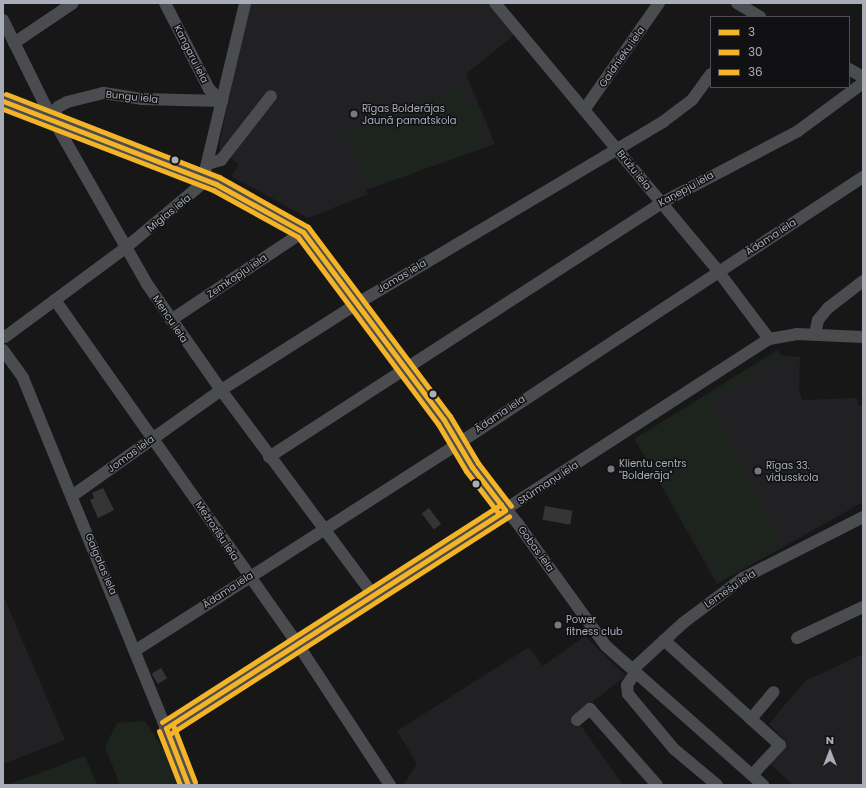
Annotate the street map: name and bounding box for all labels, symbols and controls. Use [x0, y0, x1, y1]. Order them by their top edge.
legend [710, 16, 850, 88]
street label: Kangaru iela [171, 23, 211, 85]
text: 3 [748, 23, 755, 40]
street label: Galdnieku iela [597, 25, 647, 89]
text: 30 [748, 43, 763, 60]
text: 36 [748, 63, 763, 80]
street label: Bungu iela [105, 88, 159, 106]
place label: Rīgas Bolderājas Jaunā pamatskola [362, 102, 456, 126]
marker: Rīgas Bolderājas Jaunā pamatskola [349, 109, 359, 119]
street label: Brūžu iela [614, 148, 654, 192]
unlabelled marker [170, 155, 180, 165]
street label: Kaņepju iela [656, 169, 716, 209]
street label: Miglas iela [145, 192, 193, 234]
street label: Ādama iela [743, 216, 799, 258]
street label: Zemkopju iela [205, 252, 269, 300]
street label: Jomas iela [376, 257, 428, 295]
street label: Mencu iela [150, 293, 190, 345]
unlabelled marker [428, 389, 438, 399]
street label: Ādama iela [473, 393, 527, 435]
street label: Jomas iela [105, 433, 157, 475]
place label: Klientu centrs "Bolderāja" [619, 457, 686, 480]
street label: Stūrmaņu iela [515, 459, 581, 507]
place label: Rīgas 33. vidusskola [766, 459, 818, 482]
marker: Klientu centrs "Bolderāja" [606, 464, 616, 474]
marker: Rīgas 33. vidusskola [753, 466, 763, 476]
unlabelled marker [471, 479, 481, 489]
street label: Mežrozīšu iela [193, 499, 241, 563]
street label: Gobas iela [515, 524, 557, 574]
street label: Gaigalas iela [83, 532, 119, 596]
street label: Lemešu iela [702, 567, 758, 611]
street label: Ādama iela [200, 569, 256, 611]
place label: Power fitness club [566, 613, 623, 636]
marker: Power fitness club [553, 620, 563, 630]
north arrow [810, 732, 850, 772]
text: N [826, 732, 834, 748]

